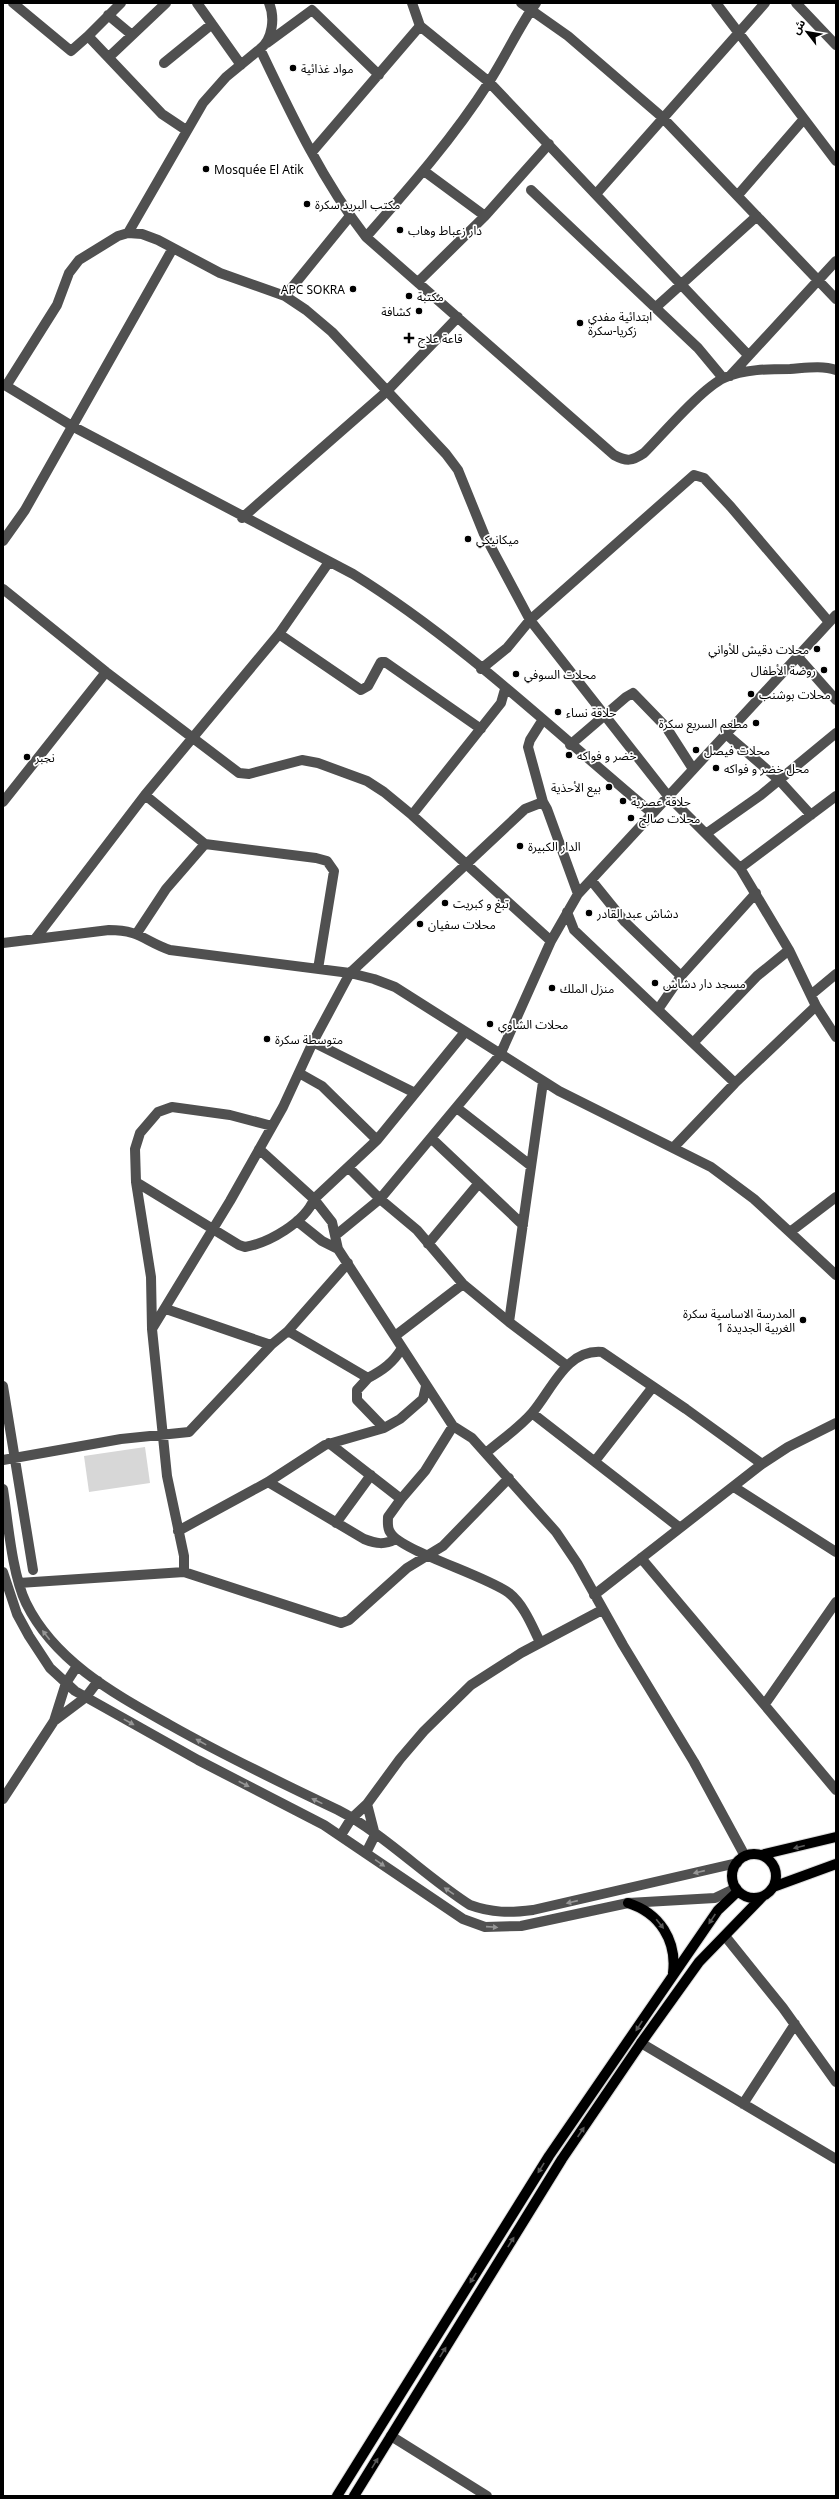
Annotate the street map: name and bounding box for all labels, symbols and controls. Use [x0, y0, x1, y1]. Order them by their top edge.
north arrow [787, 12, 827, 52]
text: ش [788, 16, 808, 37]
place label: مواد غذائية [301, 60, 353, 77]
marker: مواد غذائية [288, 63, 298, 73]
place label: Mosquée El Atik [214, 161, 304, 178]
marker: Mosquée El Atik [201, 164, 211, 174]
place label: مكتب البريد سكرة [315, 196, 400, 213]
marker: مكتب البريد سكرة [302, 199, 312, 209]
place label: دار زعباط وهاب [408, 222, 482, 239]
marker: دار زعباط وهاب [395, 225, 405, 235]
place label: APC SOKRA [281, 281, 345, 298]
marker: APC SOKRA [348, 284, 358, 294]
place label: مكتبة [417, 288, 444, 305]
marker: مكتبة [404, 291, 414, 301]
place label: كشافة [381, 303, 412, 320]
marker: كشافة [414, 306, 424, 316]
place label: ابتدائية مفدي زكريا-سكرة [588, 308, 652, 339]
marker: ابتدائية مفدي زكريا-سكرة [575, 318, 585, 328]
place label: قاعة علاج [418, 330, 463, 348]
marker: قاعة علاج [403, 332, 415, 344]
place label: ميكانيكي [476, 531, 519, 549]
marker: ميكانيكي [463, 534, 473, 544]
place label: محلات دقيش للأواني [708, 641, 809, 659]
marker: محلات دقيش للأواني [812, 644, 822, 654]
place label: روضة الأطفال [751, 662, 816, 679]
marker: روضة الأطفال [819, 665, 829, 675]
place label: محلات السوفي [524, 666, 596, 684]
marker: محلات السوفي [511, 669, 521, 679]
place label: محلات بوشنب [759, 686, 831, 703]
marker: محلات بوشنب [746, 689, 756, 699]
place label: حلاقة نساء [566, 704, 616, 721]
marker: حلاقة نساء [553, 707, 563, 717]
place label: مطعم السريع سكرة [659, 715, 748, 733]
marker: مطعم السريع سكرة [751, 718, 761, 728]
place label: محلات فيصل [704, 742, 770, 759]
marker: محلات فيصل [691, 745, 701, 755]
place label: خضر و فواكه [577, 747, 636, 764]
place label: نجبر [34, 749, 55, 766]
marker: خضر و فواكه [564, 750, 574, 760]
marker: نجبر [22, 752, 32, 762]
place label: محل خضر و فواكه [724, 760, 809, 777]
marker: محل خضر و فواكه [711, 763, 721, 773]
place label: بيع الأحذية [551, 779, 601, 797]
marker: بيع الأحذية [604, 782, 614, 792]
place label: حلاقة عصرية [631, 793, 691, 810]
marker: حلاقة عصرية [618, 796, 628, 806]
place label: محلات صالح [639, 810, 700, 828]
marker: محلات صالح [626, 813, 636, 823]
place label: الدار الكبيرة [528, 838, 581, 855]
marker: الدار الكبيرة [515, 841, 525, 851]
place label: تبغ و كبريت [453, 895, 509, 913]
marker: تبغ و كبريت [440, 898, 450, 908]
place label: دشاش عبد القادر [596, 905, 679, 922]
marker: دشاش عبد القادر [584, 908, 594, 918]
place label: محلات سفيان [428, 916, 496, 933]
marker: محلات سفيان [415, 919, 425, 929]
place label: مسجد دار دشاش [663, 975, 746, 992]
marker: مسجد دار دشاش [650, 978, 660, 988]
place label: منزل الملك [560, 980, 614, 997]
marker: منزل الملك [547, 983, 557, 993]
place label: محلات الشاوي [498, 1016, 568, 1034]
marker: محلات الشاوي [485, 1019, 495, 1029]
place label: متوسطة سكرة [275, 1031, 343, 1048]
marker: متوسطة سكرة [262, 1034, 272, 1044]
place label: المدرسة الاساسية سكرة الغربية الجديدة 1 [683, 1305, 795, 1336]
marker: المدرسة الاساسية سكرة الغربية الجديدة 1 [798, 1315, 808, 1325]
one-way arrow [42, 1630, 50, 1641]
one-way arrow [124, 1719, 135, 1726]
one-way arrow [195, 1739, 207, 1746]
one-way arrow [238, 1781, 250, 1787]
one-way arrow [311, 1798, 323, 1804]
one-way arrow [792, 1844, 804, 1850]
one-way arrow [375, 1859, 386, 1867]
one-way arrow [693, 1869, 705, 1875]
one-way arrow [444, 1887, 454, 1895]
one-way arrow [566, 1899, 579, 1905]
one-way arrow [708, 1914, 716, 1924]
one-way arrow [656, 1918, 664, 1929]
one-way arrow [486, 1924, 498, 1931]
one-way arrow [635, 2021, 643, 2032]
one-way arrow [577, 2127, 585, 2137]
one-way arrow [537, 2163, 545, 2173]
one-way arrow [507, 2236, 515, 2247]
one-way arrow [469, 2273, 476, 2284]
one-way arrow [439, 2347, 447, 2357]
one-way arrow [371, 2457, 378, 2469]

